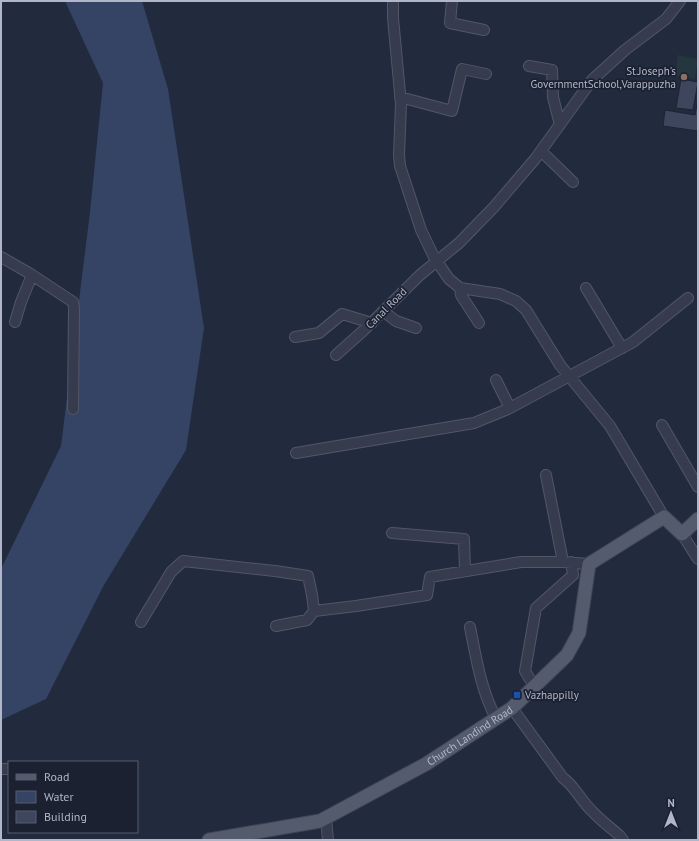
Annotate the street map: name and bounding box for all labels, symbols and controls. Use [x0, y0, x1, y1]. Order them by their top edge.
place label: St.Joseph's GovernmentSchool,Varappuzha [530, 64, 676, 91]
marker: St.Joseph's GovernmentSchool,Varappuzha [679, 72, 689, 82]
street label: Canal Road [362, 284, 410, 332]
place label: Vazhappilly [524, 688, 580, 702]
marker: Vazhappilly [512, 690, 522, 700]
street label: Church Landind Road [424, 702, 515, 769]
legend [8, 761, 138, 833]
text: Road [44, 769, 69, 784]
text: Water [44, 789, 74, 804]
north arrow [651, 793, 691, 833]
text: N [667, 796, 675, 810]
text: Building [44, 809, 87, 824]

